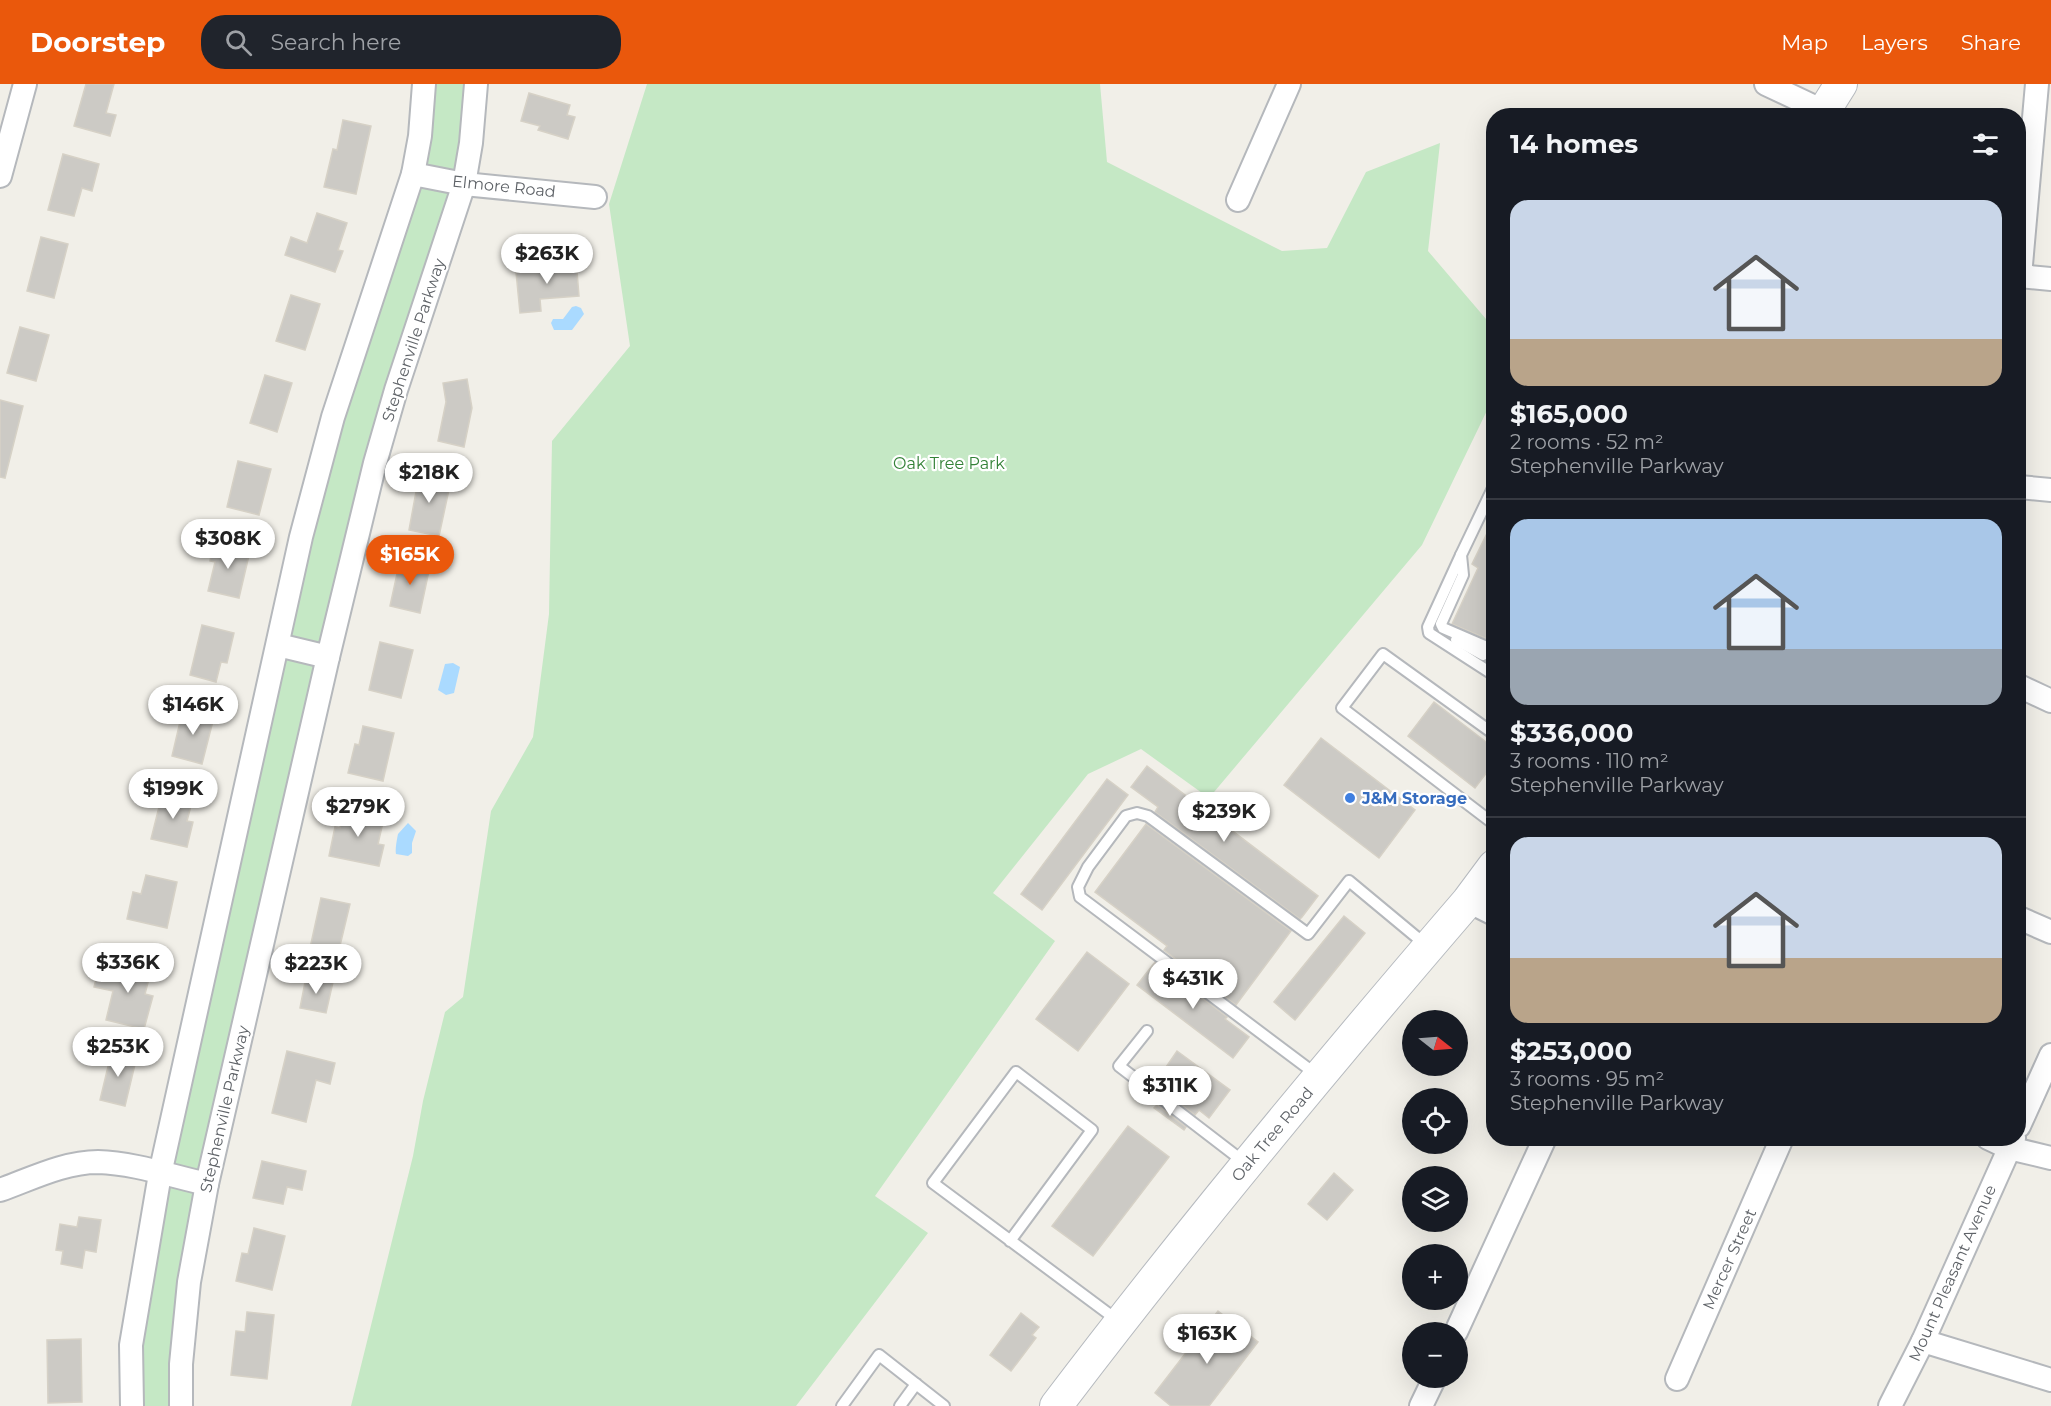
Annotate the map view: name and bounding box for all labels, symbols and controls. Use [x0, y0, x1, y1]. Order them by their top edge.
search box [201, 15, 621, 69]
text: Doorstep [30, 25, 165, 59]
icon: search [222, 26, 255, 59]
text: Search here [270, 29, 401, 56]
text: Map [1781, 30, 1828, 55]
text: Layers [1861, 30, 1928, 55]
text: Share [1961, 30, 2021, 55]
text: 14 homes [1510, 128, 1638, 160]
icon: filters [1969, 128, 2002, 161]
street label: Elmore Road [451, 172, 557, 201]
pin: $263K [505, 234, 589, 285]
icon: home [1702, 239, 1810, 347]
text: $263K [515, 241, 579, 265]
street label: Stephenville Parkway [378, 256, 449, 424]
text: $165,000 [1510, 398, 1628, 430]
text: 2 rooms · 52 m² [1510, 430, 1664, 454]
pin: $218K [387, 453, 471, 504]
park label: Oak Tree Park [893, 454, 1005, 473]
text: Stephenville Parkway [1510, 454, 1724, 478]
text: $218K [399, 460, 459, 484]
pin: $308K [186, 519, 270, 570]
text: $308K [195, 526, 261, 550]
pin: $165K [368, 535, 452, 586]
text: $165K [380, 542, 440, 566]
icon: home [1702, 558, 1810, 666]
pin: $146K [151, 685, 235, 736]
text: $146K [162, 692, 224, 716]
text: $336,000 [1510, 717, 1633, 749]
text: 3 rooms · 110 m² [1510, 749, 1669, 773]
pin: $199K [131, 769, 215, 820]
text: Stephenville Parkway [1510, 773, 1724, 797]
text: $199K [143, 776, 203, 800]
pin: $279K [316, 787, 400, 838]
place label: J&M Storage [1361, 789, 1467, 808]
marker: J&M Storage [1343, 791, 1357, 805]
pin: $239K [1182, 792, 1266, 843]
text: $279K [326, 794, 390, 818]
text: $239K [1192, 799, 1256, 823]
icon: home [1702, 876, 1810, 984]
pin: $336K [86, 943, 170, 994]
pin: $223K [274, 944, 358, 995]
text: $336K [96, 950, 160, 974]
text: $223K [285, 951, 348, 975]
pin: $431K [1151, 959, 1235, 1010]
text: $431K [1162, 966, 1224, 990]
north arrow [1402, 1010, 1468, 1076]
map controls [1402, 1010, 1468, 1388]
street label: Stephenville Parkway [196, 1023, 253, 1194]
pin: $253K [76, 1027, 160, 1078]
text: $253K [87, 1034, 150, 1058]
text: $253,000 [1510, 1035, 1632, 1067]
pin: $311K [1128, 1066, 1212, 1117]
text: 3 rooms · 95 m² [1510, 1067, 1664, 1091]
text: $311K [1142, 1073, 1198, 1097]
street label: Oak Tree Road [1227, 1083, 1317, 1185]
button: locate [1402, 1088, 1468, 1154]
text: Stephenville Parkway [1510, 1091, 1724, 1115]
button: layers [1402, 1166, 1468, 1232]
street label: Mount Pleasant Avenue [1905, 1182, 2000, 1364]
street label: Mercer Street [1699, 1205, 1760, 1313]
button: + [1402, 1244, 1468, 1310]
pin: $163K [1165, 1314, 1249, 1365]
text: $163K [1177, 1321, 1237, 1345]
button: − [1402, 1322, 1468, 1388]

